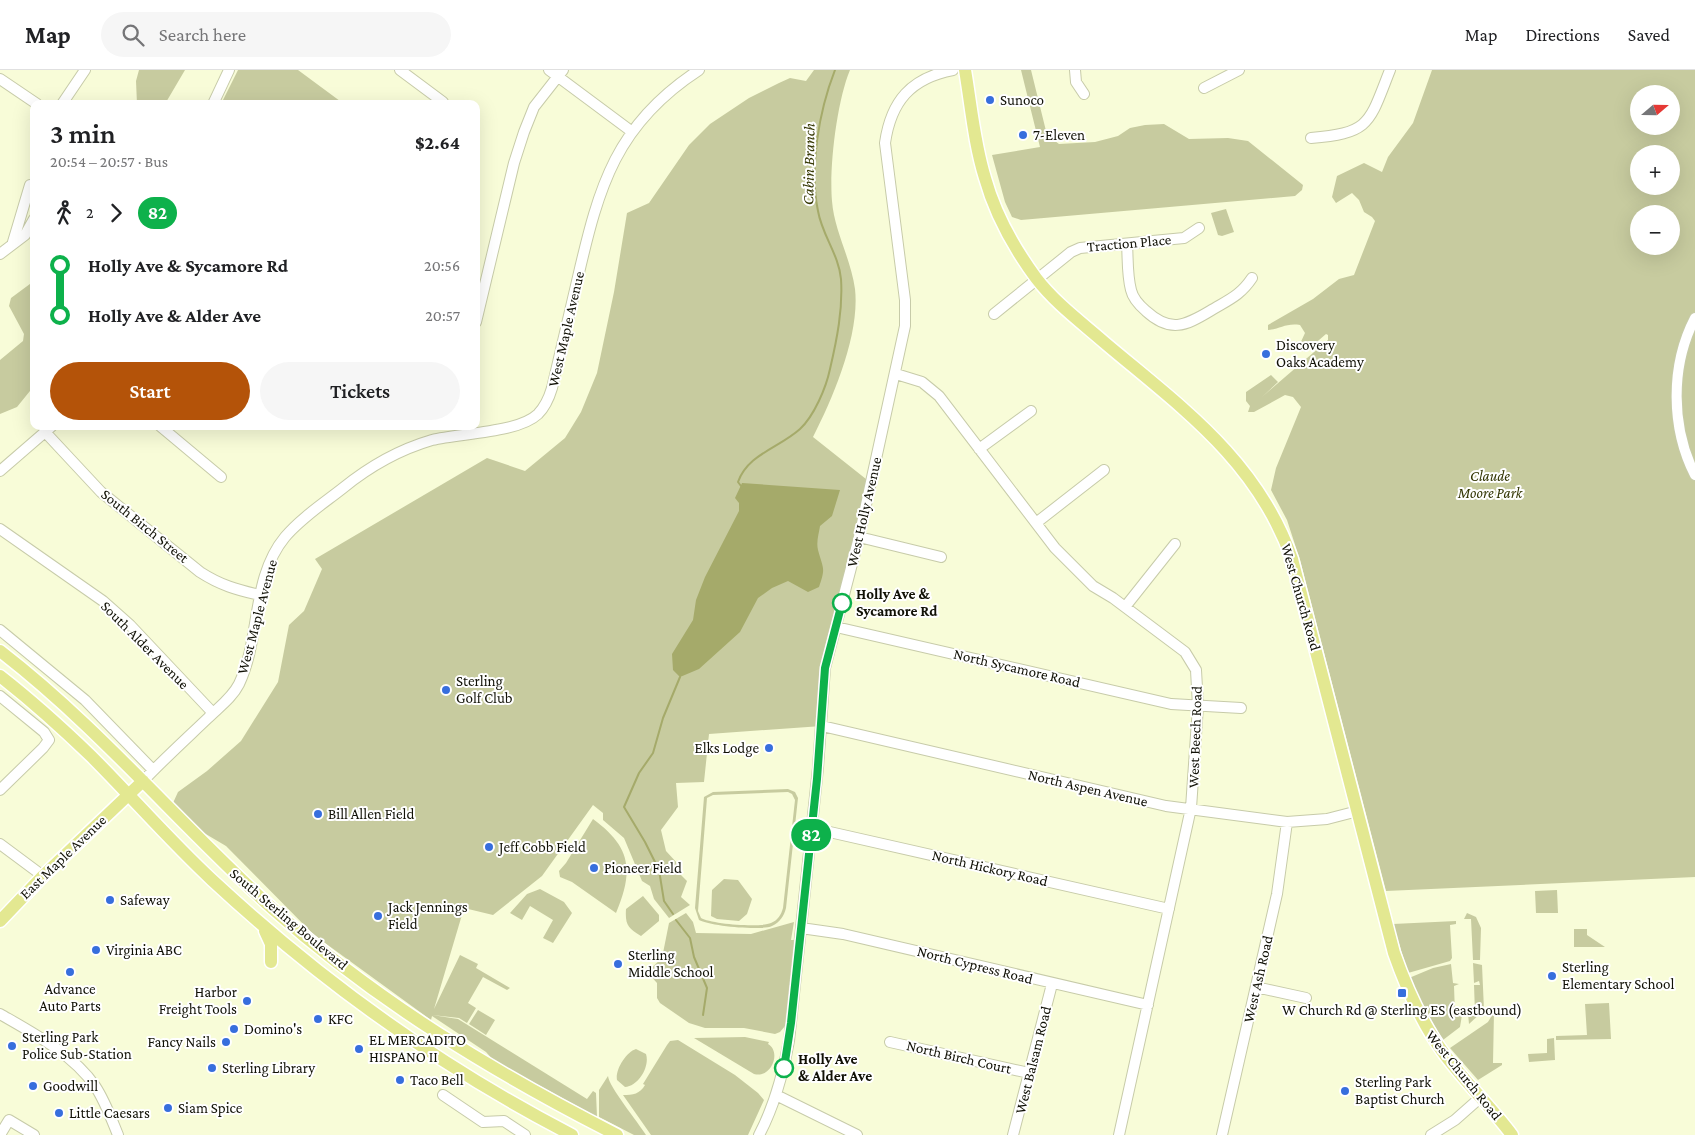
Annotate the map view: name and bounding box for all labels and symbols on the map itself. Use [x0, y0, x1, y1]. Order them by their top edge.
north arrow [1630, 85, 1680, 135]
place label: Sunoco [1000, 92, 1044, 108]
marker: Sunoco [984, 94, 996, 106]
water label: Cabin Branch [799, 122, 818, 205]
place label: 7-Eleven [1033, 127, 1085, 143]
marker: 7-Eleven [1017, 129, 1029, 141]
street label: Traction Place [1086, 231, 1172, 255]
street label: West Maple Avenue [545, 269, 588, 389]
place label: Discovery Oaks Academy [1276, 337, 1364, 371]
marker: Discovery Oaks Academy [1260, 348, 1272, 360]
street label: West Holly Avenue [844, 455, 886, 569]
park label: Claude Moore Park [1457, 468, 1524, 501]
street label: South Birch Street [98, 486, 193, 567]
street label: West Church Road [1278, 542, 1324, 653]
street label: West Maple Avenue [234, 557, 281, 676]
place label: Holly Ave & Sycamore Rd [856, 586, 938, 619]
marker: Holly Ave & Sycamore Rd [832, 593, 852, 613]
street label: South Alder Avenue [98, 598, 192, 692]
street label: North Sycamore Road [952, 646, 1082, 691]
place label: Sterling Golf Club [456, 673, 513, 706]
marker: Sterling Golf Club [440, 684, 452, 696]
street label: West Beech Road [1185, 686, 1205, 788]
place label: Elks Lodge [695, 740, 759, 757]
marker: Elks Lodge [763, 742, 775, 754]
street label: North Aspen Avenue [1026, 766, 1150, 811]
place label: Bill Allen Field [328, 806, 414, 822]
marker: Bill Allen Field [312, 808, 324, 820]
street label: East Maple Avenue [17, 812, 110, 903]
line badge: 82 [788, 819, 834, 851]
place label: Jeff Cobb Field [497, 839, 586, 856]
marker: Jeff Cobb Field [483, 841, 495, 853]
street label: North Hickory Road [930, 847, 1050, 890]
place label: Pioneer Field [604, 860, 682, 876]
marker: Pioneer Field [588, 862, 600, 874]
street label: South Sterling Boulevard [226, 865, 351, 974]
place label: Safeway [120, 892, 170, 909]
marker: Safeway [104, 894, 116, 906]
place label: Jack Jennings Field [386, 899, 468, 932]
marker: Jack Jennings Field [372, 910, 384, 922]
street label: West Ash Road [1240, 934, 1276, 1024]
place label: Virginia ABC [106, 942, 182, 959]
street label: North Cypress Road [915, 943, 1035, 988]
marker: Virginia ABC [90, 944, 102, 956]
place label: Sterling Middle School [628, 947, 714, 980]
marker: Sterling Middle School [612, 958, 624, 970]
place label: Sterling Elementary School [1562, 959, 1674, 993]
marker: Advance Auto Parts [64, 966, 76, 978]
marker: Sterling Elementary School [1546, 970, 1558, 982]
place label: Advance Auto Parts [39, 981, 101, 1014]
place label: Harbor Freight Tools [159, 984, 238, 1018]
marker: W Church Rd @ Sterling ES (eastbound) [1396, 987, 1408, 999]
marker: Harbor Freight Tools [241, 995, 253, 1007]
place label: W Church Rd @ Sterling ES (eastbound) [1282, 1002, 1522, 1019]
street label: West Balsam Road [1012, 1004, 1054, 1116]
place label: KFC [328, 1011, 353, 1027]
marker: KFC [312, 1013, 324, 1025]
place label: Domino's [244, 1021, 302, 1037]
marker: Domino's [228, 1023, 240, 1035]
street label: West Church Road [1423, 1027, 1505, 1123]
place label: Sterling Park Police Sub-Station [22, 1029, 132, 1062]
place label: EL MERCADITO HISPANO II [369, 1032, 466, 1065]
place label: Fancy Nails [148, 1034, 216, 1051]
marker: Fancy Nails [220, 1036, 232, 1048]
street label: North Birch Court [905, 1037, 1014, 1077]
marker: Sterling Park Police Sub-Station [6, 1040, 18, 1052]
marker: EL MERCADITO HISPANO II [353, 1043, 365, 1055]
place label: Holly Ave & Alder Ave [798, 1051, 872, 1084]
marker: Holly Ave & Alder Ave [774, 1058, 794, 1078]
place label: Sterling Library [222, 1060, 315, 1077]
marker: Sterling Library [206, 1062, 218, 1074]
place label: Taco Bell [410, 1072, 464, 1088]
marker: Taco Bell [394, 1074, 406, 1086]
place label: Sterling Park Baptist Church [1355, 1074, 1445, 1108]
place label: Goodwill [43, 1078, 98, 1094]
marker: Goodwill [27, 1080, 39, 1092]
marker: Sterling Park Baptist Church [1339, 1085, 1351, 1097]
place label: Siam Spice [178, 1100, 243, 1117]
marker: Siam Spice [162, 1102, 174, 1114]
place label: Little Caesars [69, 1105, 150, 1121]
marker: Little Caesars [53, 1107, 65, 1119]

